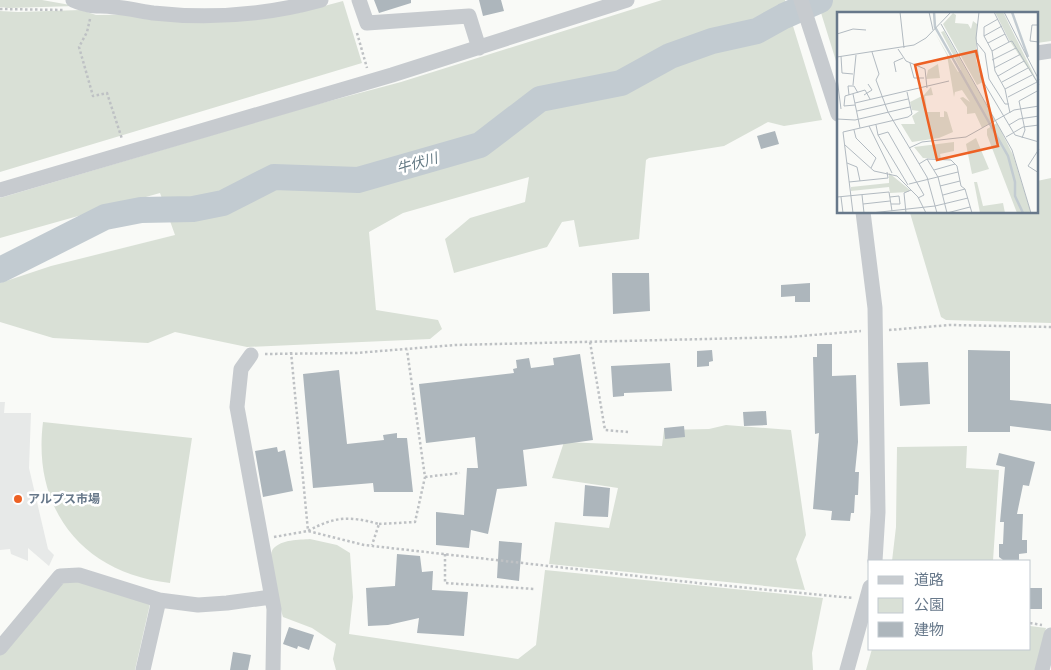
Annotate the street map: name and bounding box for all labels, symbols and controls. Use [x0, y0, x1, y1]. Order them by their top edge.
inset map [837, 12, 1038, 214]
water label: 牛伏川 [394, 148, 442, 177]
place label: アルプス市場 [28, 491, 100, 507]
marker: アルプス市場 [12, 493, 24, 505]
legend [868, 560, 1031, 650]
text: 道路 [914, 569, 944, 590]
text: 公園 [914, 594, 944, 615]
text: 建物 [914, 619, 944, 640]

